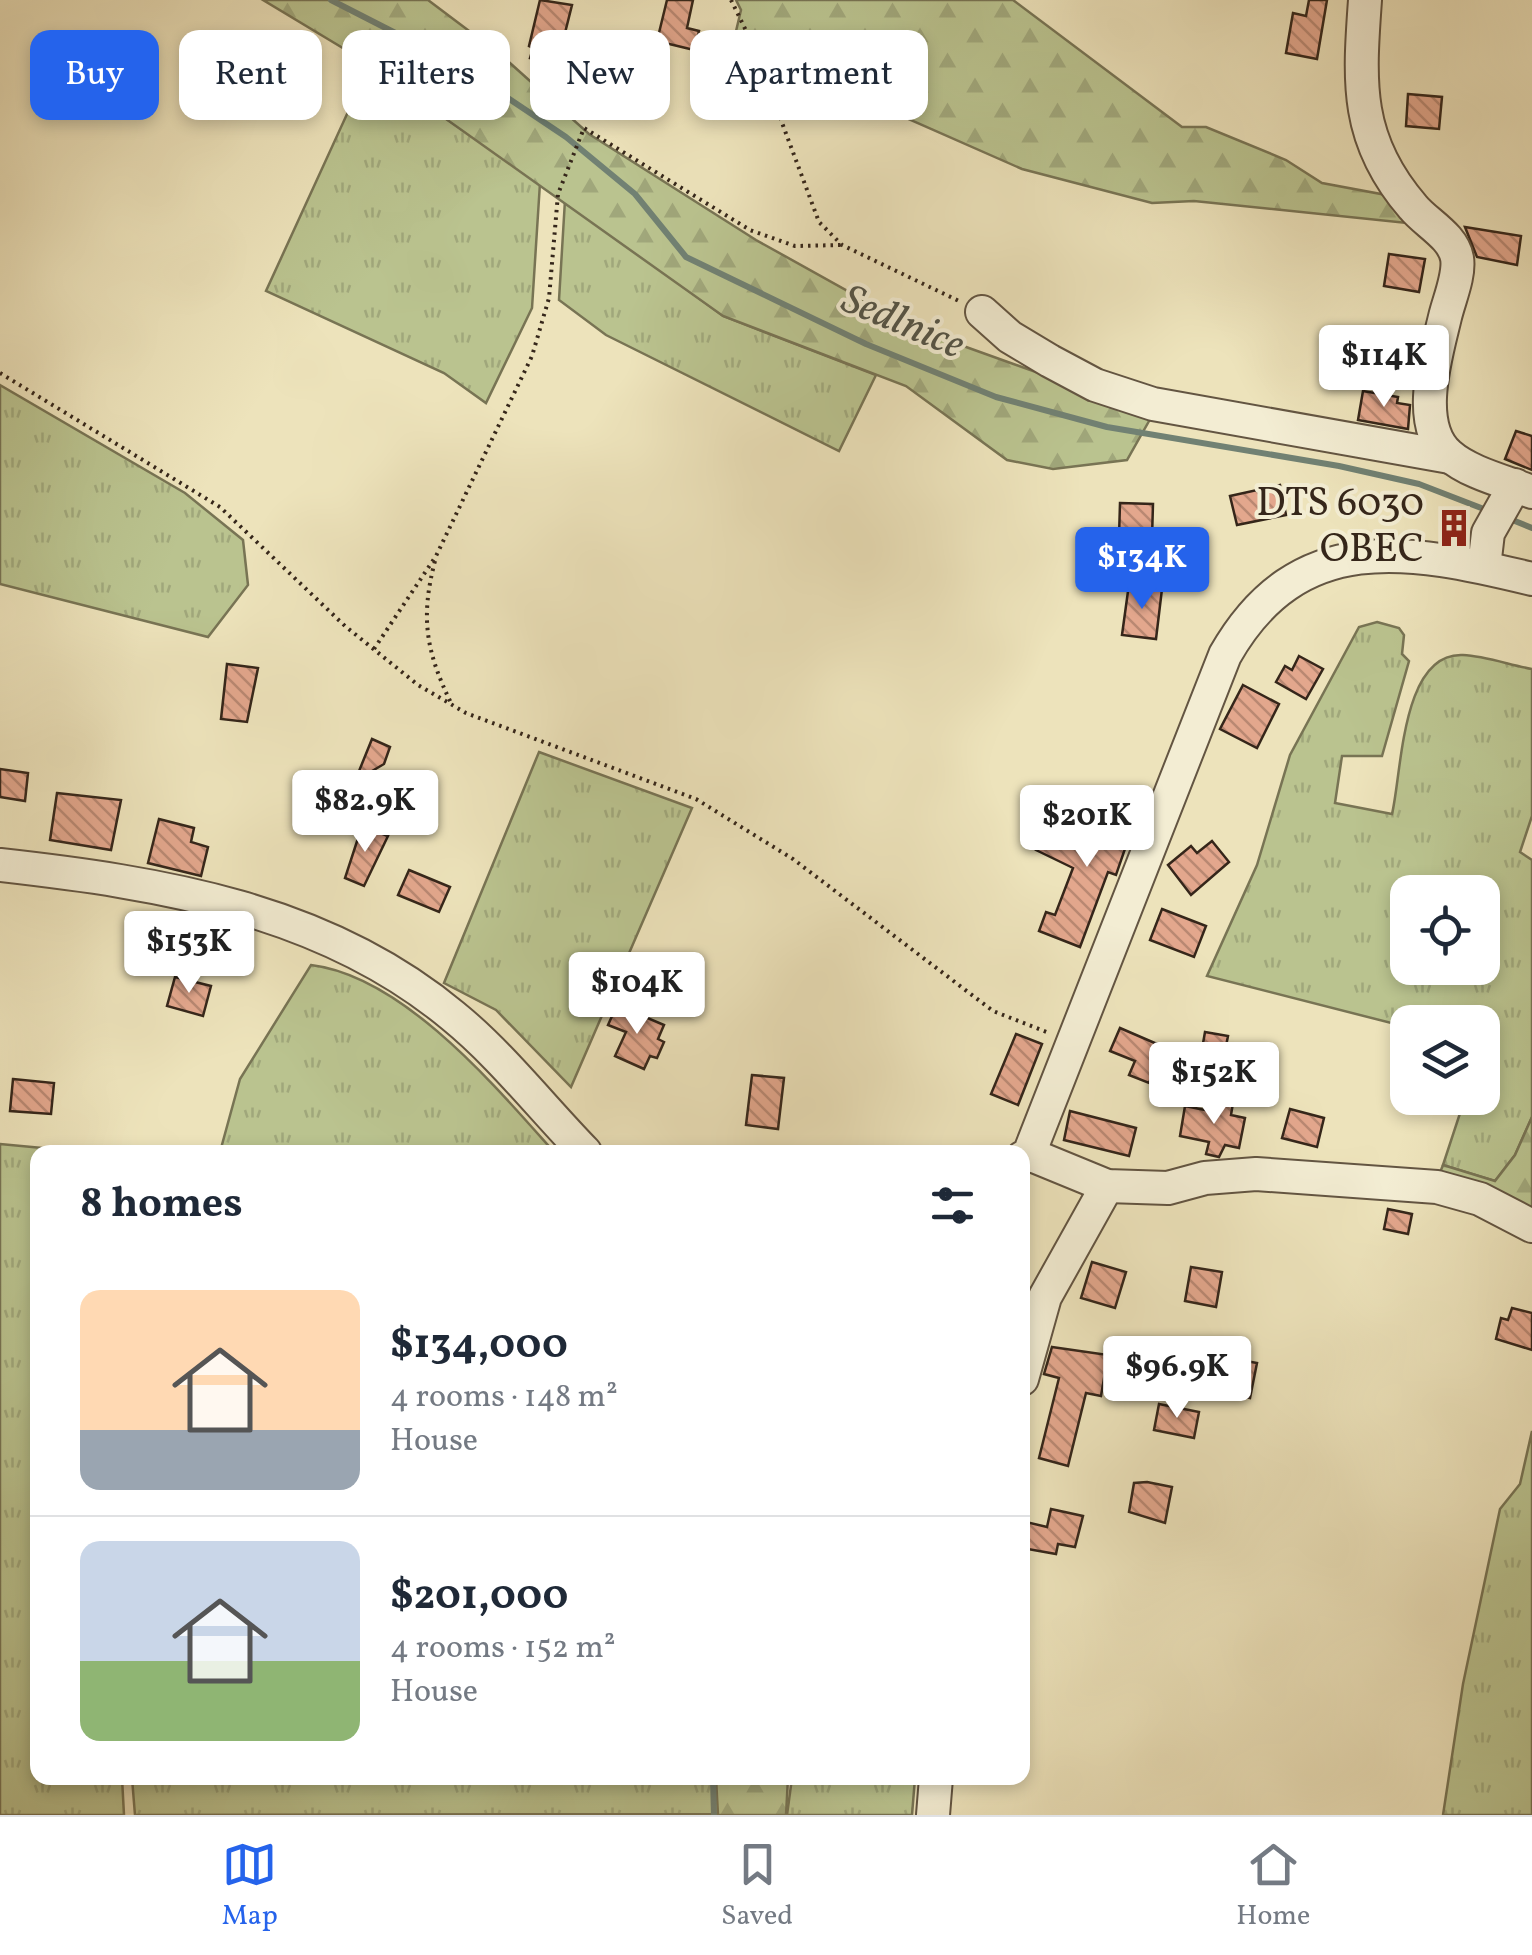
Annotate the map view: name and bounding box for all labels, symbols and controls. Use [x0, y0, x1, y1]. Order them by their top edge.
chip: Buy [30, 30, 159, 120]
chip: Rent [179, 30, 322, 120]
chip: Filters [342, 30, 510, 120]
chip: New [530, 30, 670, 120]
chip: Apartment [690, 30, 928, 120]
water label: Sedlnice [831, 272, 973, 376]
pin: $114K [1314, 325, 1454, 410]
text: $114K [1341, 335, 1427, 379]
place label: DTS 6030 OBEC [1256, 477, 1424, 579]
building icon: DTS 6030 OBEC [1433, 507, 1475, 549]
pin: $134K [1072, 527, 1212, 612]
text: $134K [1097, 537, 1187, 581]
pin: $82.9K [284, 770, 446, 855]
text: $82.9K [314, 780, 416, 824]
pin: $201K [1017, 785, 1157, 870]
text: $201K [1042, 795, 1132, 839]
map controls [1390, 875, 1500, 1115]
button: locate [1390, 875, 1500, 985]
pin: $153K [119, 911, 259, 996]
text: $153K [146, 921, 232, 965]
pin: $104K [567, 952, 707, 1037]
text: $104K [591, 962, 683, 1006]
button: layers [1390, 1005, 1500, 1115]
pin: $152K [1144, 1042, 1284, 1127]
text: $152K [1171, 1052, 1257, 1096]
text: 8 homes [80, 1176, 243, 1235]
icon: filters [925, 1178, 980, 1233]
text: $134,000 [390, 1317, 568, 1376]
icon: home [160, 1330, 280, 1450]
pin: $96.9K [1096, 1336, 1258, 1421]
text: $96.9K [1125, 1346, 1229, 1390]
text: 4 rooms · 148 m² [390, 1376, 618, 1420]
text: House [390, 1420, 478, 1464]
text: $201,000 [390, 1568, 568, 1627]
icon: home [160, 1581, 280, 1701]
text: 4 rooms · 152 m² [390, 1627, 616, 1671]
text: House [390, 1671, 478, 1715]
tab: Map [222, 1837, 278, 1936]
tab: Saved [721, 1837, 793, 1936]
tab: Home [1236, 1837, 1310, 1936]

